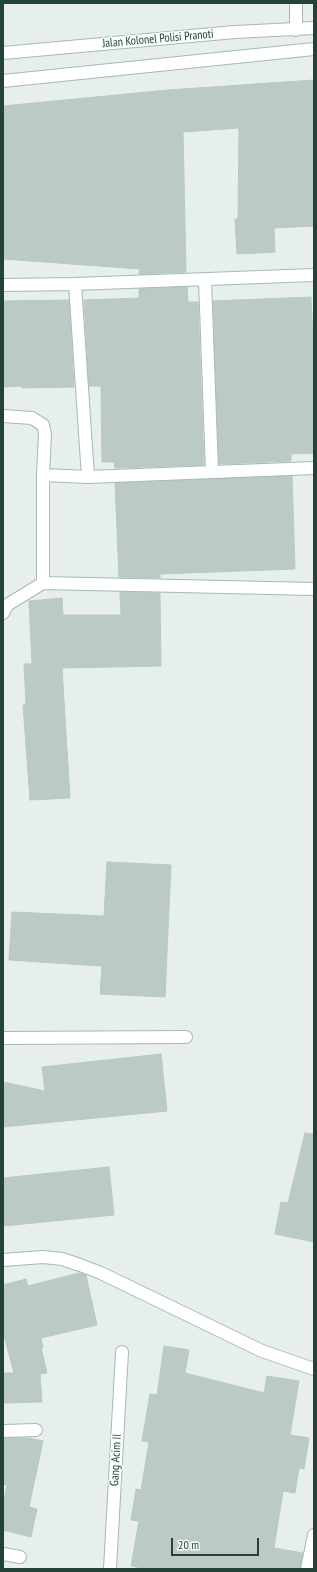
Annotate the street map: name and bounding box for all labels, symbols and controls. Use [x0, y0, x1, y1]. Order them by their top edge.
street label: Jalan Kolonel Polisi Pranoti [102, 27, 214, 51]
street label: Gang Acim II [107, 1434, 125, 1486]
scale bar [173, 1530, 261, 1556]
text: 20 m [178, 1537, 199, 1552]

